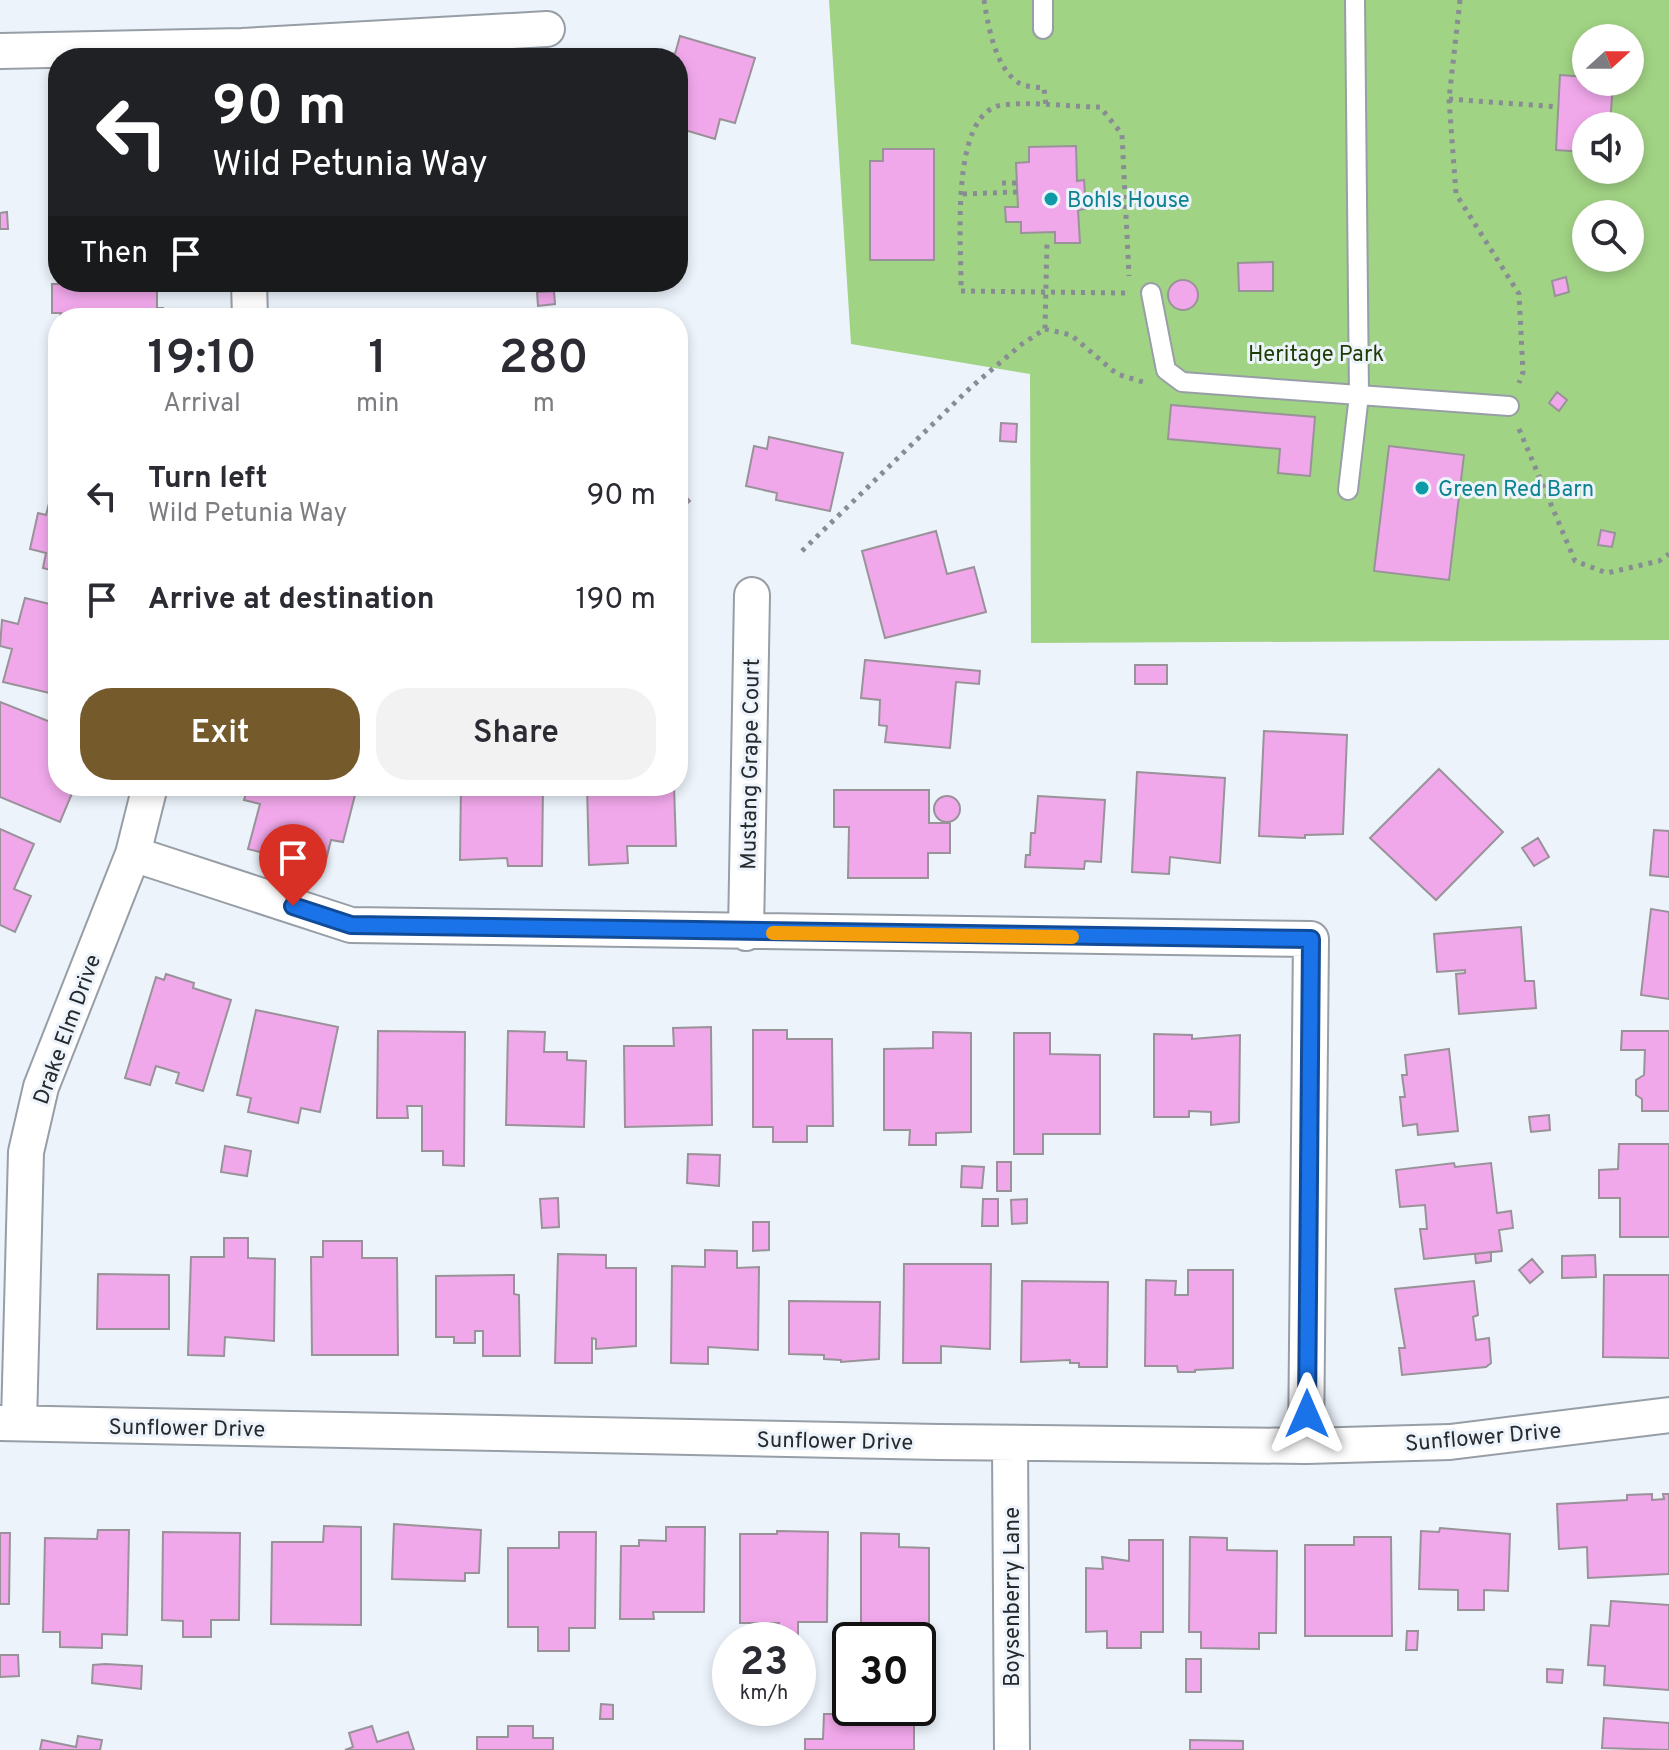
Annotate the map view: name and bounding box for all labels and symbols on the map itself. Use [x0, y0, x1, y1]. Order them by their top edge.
north arrow [1572, 24, 1644, 96]
place label: Bohls House [1067, 188, 1190, 215]
marker: Bohls House [1042, 190, 1060, 208]
park label: Heritage Park [1248, 342, 1384, 369]
place label: Green Red Barn [1438, 477, 1594, 504]
marker: Green Red Barn [1413, 479, 1431, 497]
street label: Mustang Grape Court [736, 658, 767, 870]
pin [259, 824, 327, 906]
street label: Drake Elm Drive [29, 951, 108, 1109]
position arrow [1265, 1372, 1349, 1456]
street label: Sunflower Drive [108, 1415, 266, 1444]
street label: Sunflower Drive [1404, 1418, 1562, 1459]
street label: Sunflower Drive [756, 1428, 914, 1457]
street label: Boysenberry Lane [1000, 1507, 1027, 1687]
speed limit sign: 30 [832, 1622, 936, 1726]

